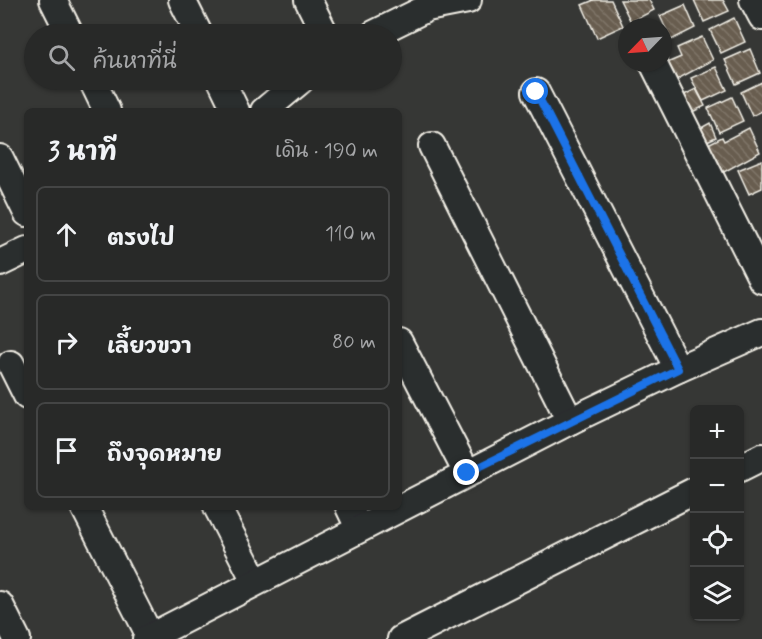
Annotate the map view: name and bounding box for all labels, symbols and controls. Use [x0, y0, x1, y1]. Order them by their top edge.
north arrow [618, 18, 672, 72]
search box [24, 24, 402, 90]
icon: search [45, 41, 78, 74]
text: ค้นหาที่นี่ [93, 48, 177, 76]
route start [522, 78, 548, 104]
text: 3 นาที [48, 136, 117, 170]
text: เดิน · 190 m [275, 138, 378, 165]
icon: ahead [50, 218, 83, 251]
text: 110 m [325, 221, 376, 248]
text: ตรงไป [107, 225, 175, 253]
icon: right [50, 326, 83, 359]
text: 80 m [332, 329, 376, 356]
text: เลี้ยวขวา [107, 333, 191, 361]
map controls [690, 405, 744, 621]
button: + [690, 405, 744, 459]
icon: arrive [50, 434, 83, 467]
text: ถึงจุดหมาย [107, 441, 222, 469]
route end [453, 459, 479, 485]
button: − [690, 459, 744, 513]
button: locate [690, 513, 744, 567]
button: layers [690, 567, 744, 621]

